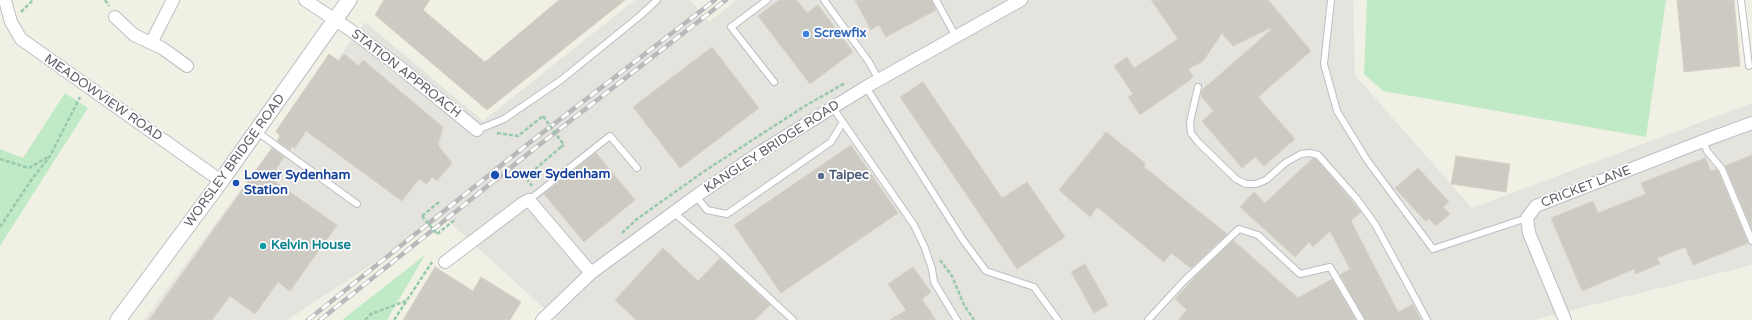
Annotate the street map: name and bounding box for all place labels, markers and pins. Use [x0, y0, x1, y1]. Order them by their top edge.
place label: Screwfix [814, 26, 867, 42]
marker: Screwfix [801, 29, 811, 39]
place label: Lower Sydenham [504, 167, 610, 183]
place label: Lower Sydenham Station [244, 168, 350, 199]
place label: Taipec [829, 168, 869, 184]
marker: Lower Sydenham [489, 169, 501, 181]
marker: Taipec [816, 171, 826, 181]
marker: Lower Sydenham Station [231, 178, 241, 188]
place label: Kelvin House [271, 238, 351, 254]
marker: Kelvin House [258, 241, 268, 251]

